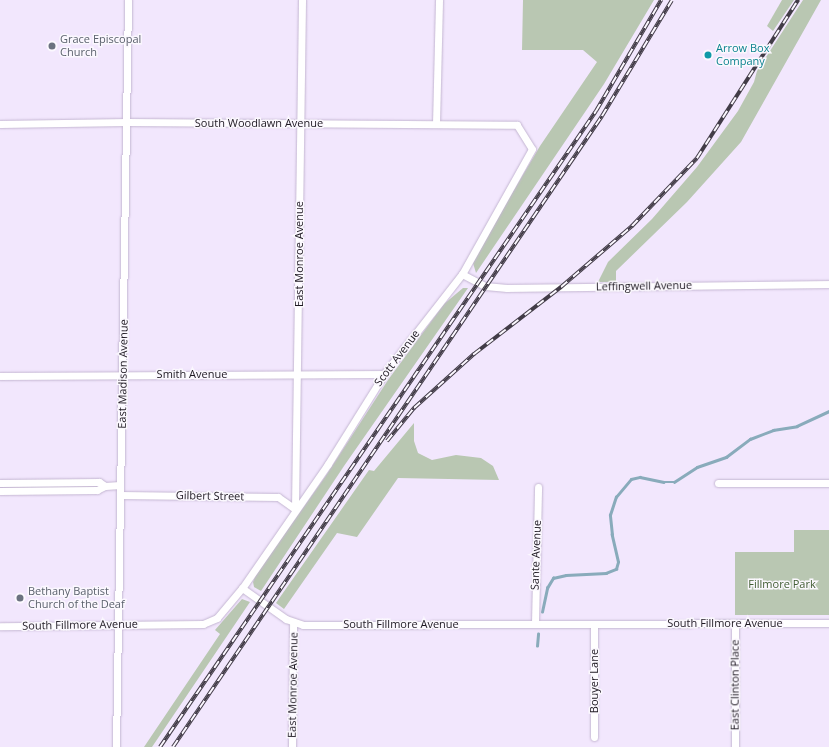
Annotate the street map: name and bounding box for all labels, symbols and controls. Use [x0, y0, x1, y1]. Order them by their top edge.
place label: Grace Episcopal Church [60, 33, 141, 59]
marker: Grace Episcopal Church [47, 41, 57, 51]
place label: Arrow Box Company [716, 42, 769, 68]
marker: Arrow Box Company [703, 50, 713, 60]
street label: South Woodlawn Avenue [195, 116, 323, 130]
street label: East Monroe Avenue [292, 201, 306, 307]
street label: Leffingwell Avenue [596, 279, 692, 293]
street label: East Madison Avenue [115, 319, 131, 429]
street label: Scott Avenue [372, 327, 422, 389]
street label: Smith Avenue [157, 367, 227, 381]
street label: Gilbert Street [176, 489, 244, 503]
street label: Sante Avenue [528, 520, 544, 590]
park label: Fillmore Park [748, 577, 816, 591]
place label: Bethany Baptist Church of the Deaf [28, 585, 125, 611]
marker: Bethany Baptist Church of the Deaf [15, 593, 25, 603]
street label: South Fillmore Avenue [667, 616, 783, 630]
street label: South Fillmore Avenue [22, 617, 138, 633]
street label: South Fillmore Avenue [343, 617, 459, 631]
street label: East Monroe Avenue [285, 632, 301, 738]
street label: East Clinton Place [728, 640, 742, 730]
street label: Bouyer Lane [587, 649, 601, 713]

